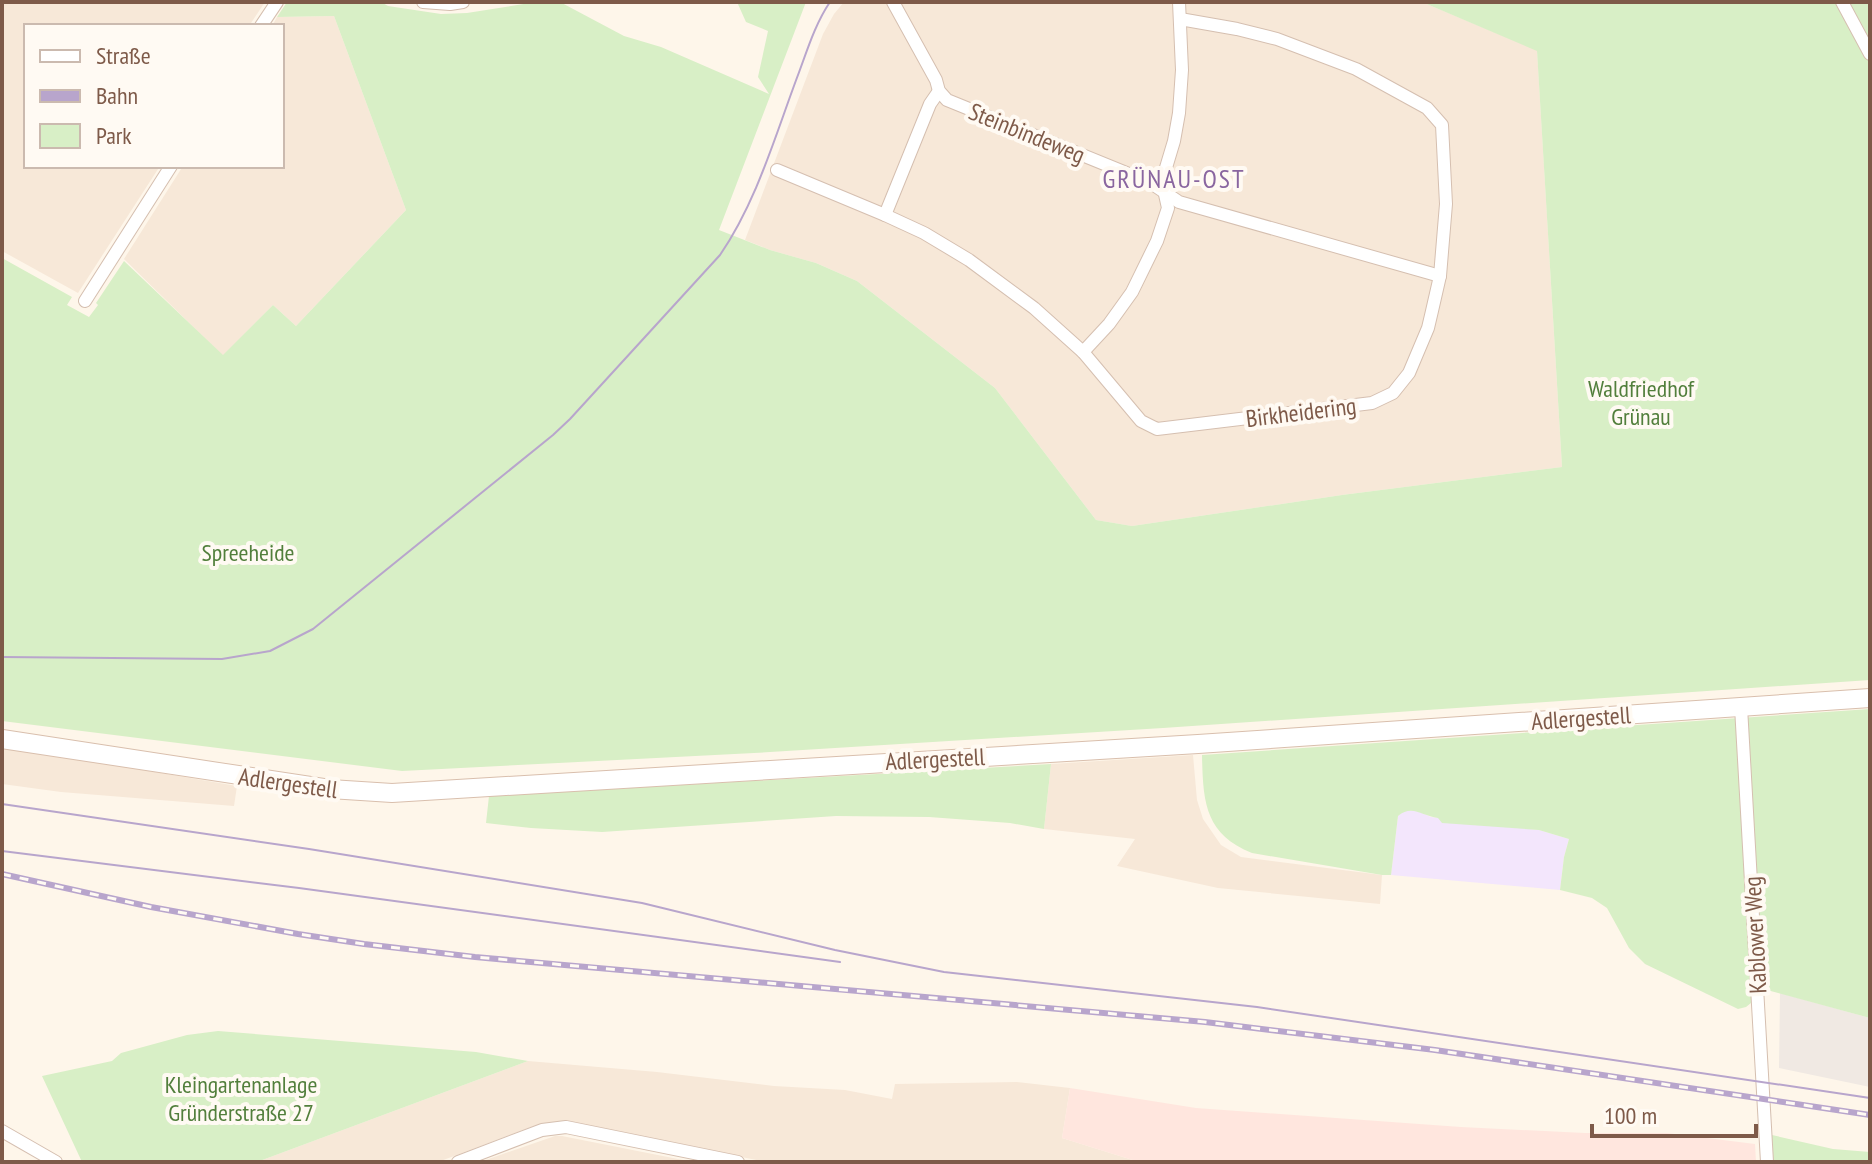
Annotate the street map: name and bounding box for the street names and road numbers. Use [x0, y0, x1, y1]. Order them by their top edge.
street label: Steinbindeweg [964, 96, 1090, 170]
street label: Birkheidering [1244, 390, 1358, 434]
street label: Adlergestell [1530, 699, 1632, 737]
street label: Adlergestell [884, 741, 986, 777]
street label: Adlergestell [236, 761, 340, 805]
street label: Kablower Weg [1736, 875, 1774, 995]

